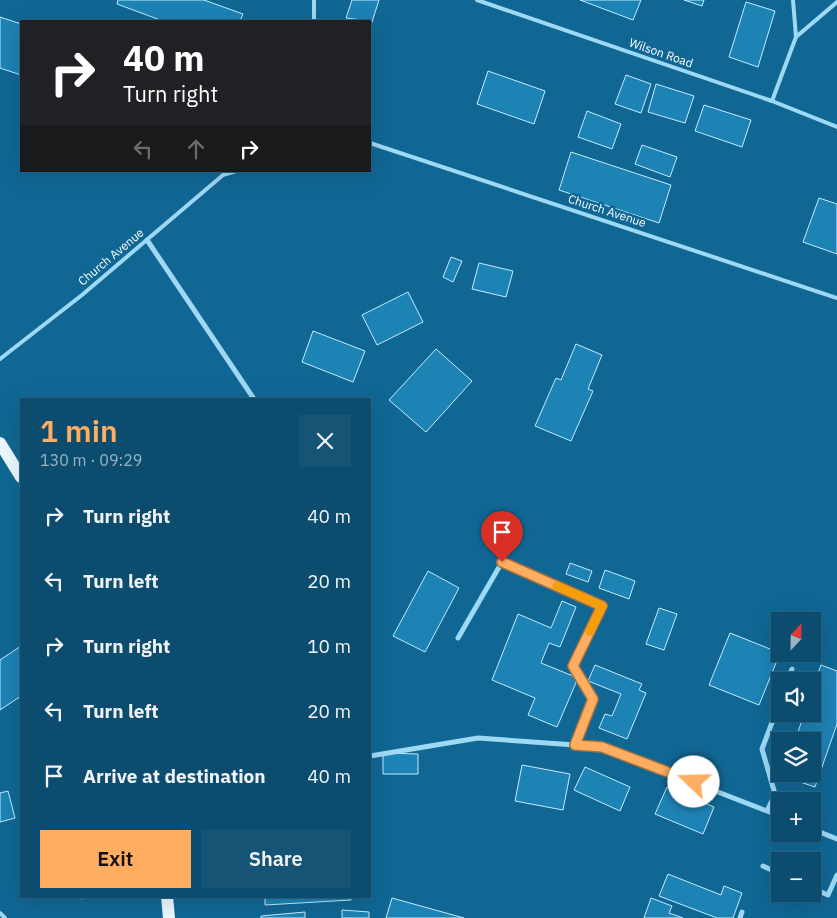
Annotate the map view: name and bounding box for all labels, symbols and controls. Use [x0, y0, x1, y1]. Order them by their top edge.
text: 40 m [123, 35, 205, 81]
street label: Wilson Road [627, 35, 695, 70]
icon: right [40, 40, 105, 105]
text: Turn right [123, 79, 218, 108]
icon: left [129, 135, 157, 163]
icon: ahead [182, 135, 210, 163]
icon: right [235, 135, 263, 163]
street label: Church Avenue [566, 191, 648, 230]
street label: Church Avenue [75, 225, 147, 288]
text: 1 min [40, 411, 118, 450]
button: close [299, 415, 351, 467]
text: 130 m · 09:29 [40, 450, 142, 470]
icon: right [40, 502, 68, 530]
text: Turn right [83, 504, 170, 528]
text: 40 m [307, 504, 351, 528]
pin [481, 511, 523, 562]
icon: arrive [488, 518, 516, 546]
icon: left [40, 567, 68, 595]
text: Turn left [83, 569, 159, 593]
text: 20 m [307, 569, 351, 593]
north arrow [771, 612, 821, 662]
map controls [771, 612, 821, 902]
icon: right [40, 632, 68, 660]
text: Turn right [83, 634, 170, 658]
text: 10 m [307, 634, 351, 658]
button: sound [771, 672, 821, 722]
icon: left [40, 697, 68, 725]
text: Turn left [83, 699, 159, 723]
text: 20 m [307, 699, 351, 723]
button: layers [771, 732, 821, 782]
position arrow [667, 755, 719, 807]
icon: arrive [40, 762, 68, 790]
text: Arrive at destination [83, 764, 266, 788]
text: 40 m [307, 764, 351, 788]
button: + [771, 792, 821, 842]
button: Exit [40, 830, 191, 888]
button: Share [201, 830, 351, 888]
button: − [771, 852, 821, 902]

